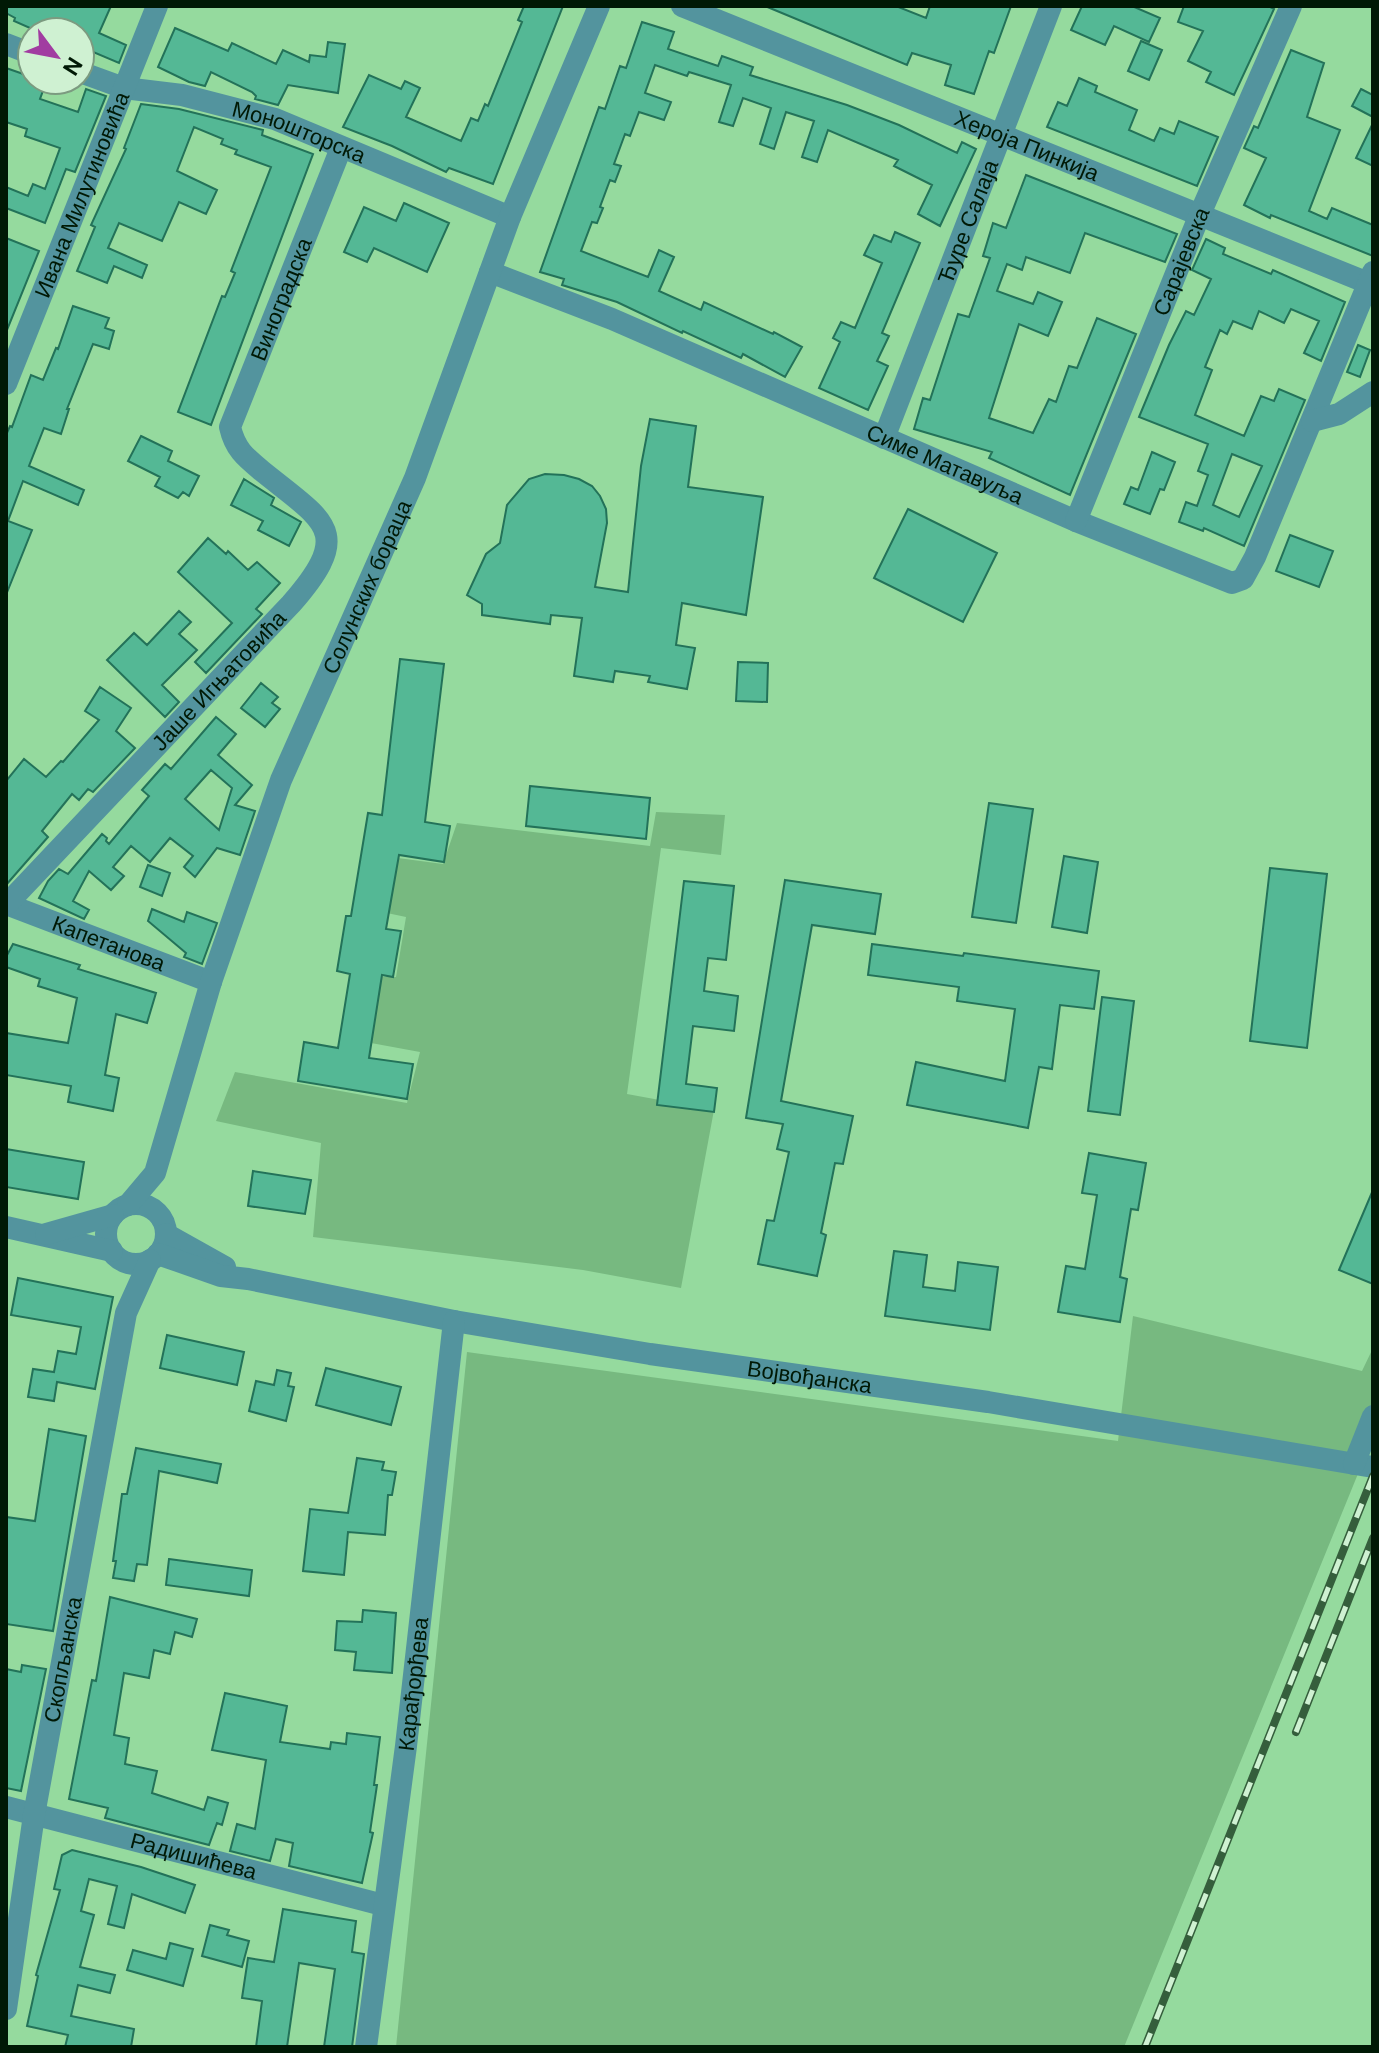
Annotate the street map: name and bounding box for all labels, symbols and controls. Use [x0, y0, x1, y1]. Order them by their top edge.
north arrow [16, 16, 96, 96]
text: N [56, 52, 89, 81]
street label: Ивана Милутиновића [28, 87, 137, 302]
street label: Моношторска [229, 95, 371, 170]
street label: Хероја Пинкија [950, 104, 1104, 188]
street label: Ђуре Салаја [931, 155, 1005, 288]
street label: Сарајевска [1146, 202, 1217, 320]
street label: Виноградска [244, 233, 319, 365]
street label: Симе Матавуља [862, 418, 1028, 512]
street label: Солунских бораца [316, 495, 419, 679]
street label: Јаше Игњатовића [146, 604, 293, 757]
street label: Капетанова [48, 909, 170, 979]
street label: Војвођанска [745, 1354, 874, 1400]
street label: Скопљанска [37, 1594, 89, 1725]
street label: Карађорђева [392, 1615, 436, 1753]
street label: Радишићева [127, 1826, 261, 1887]

